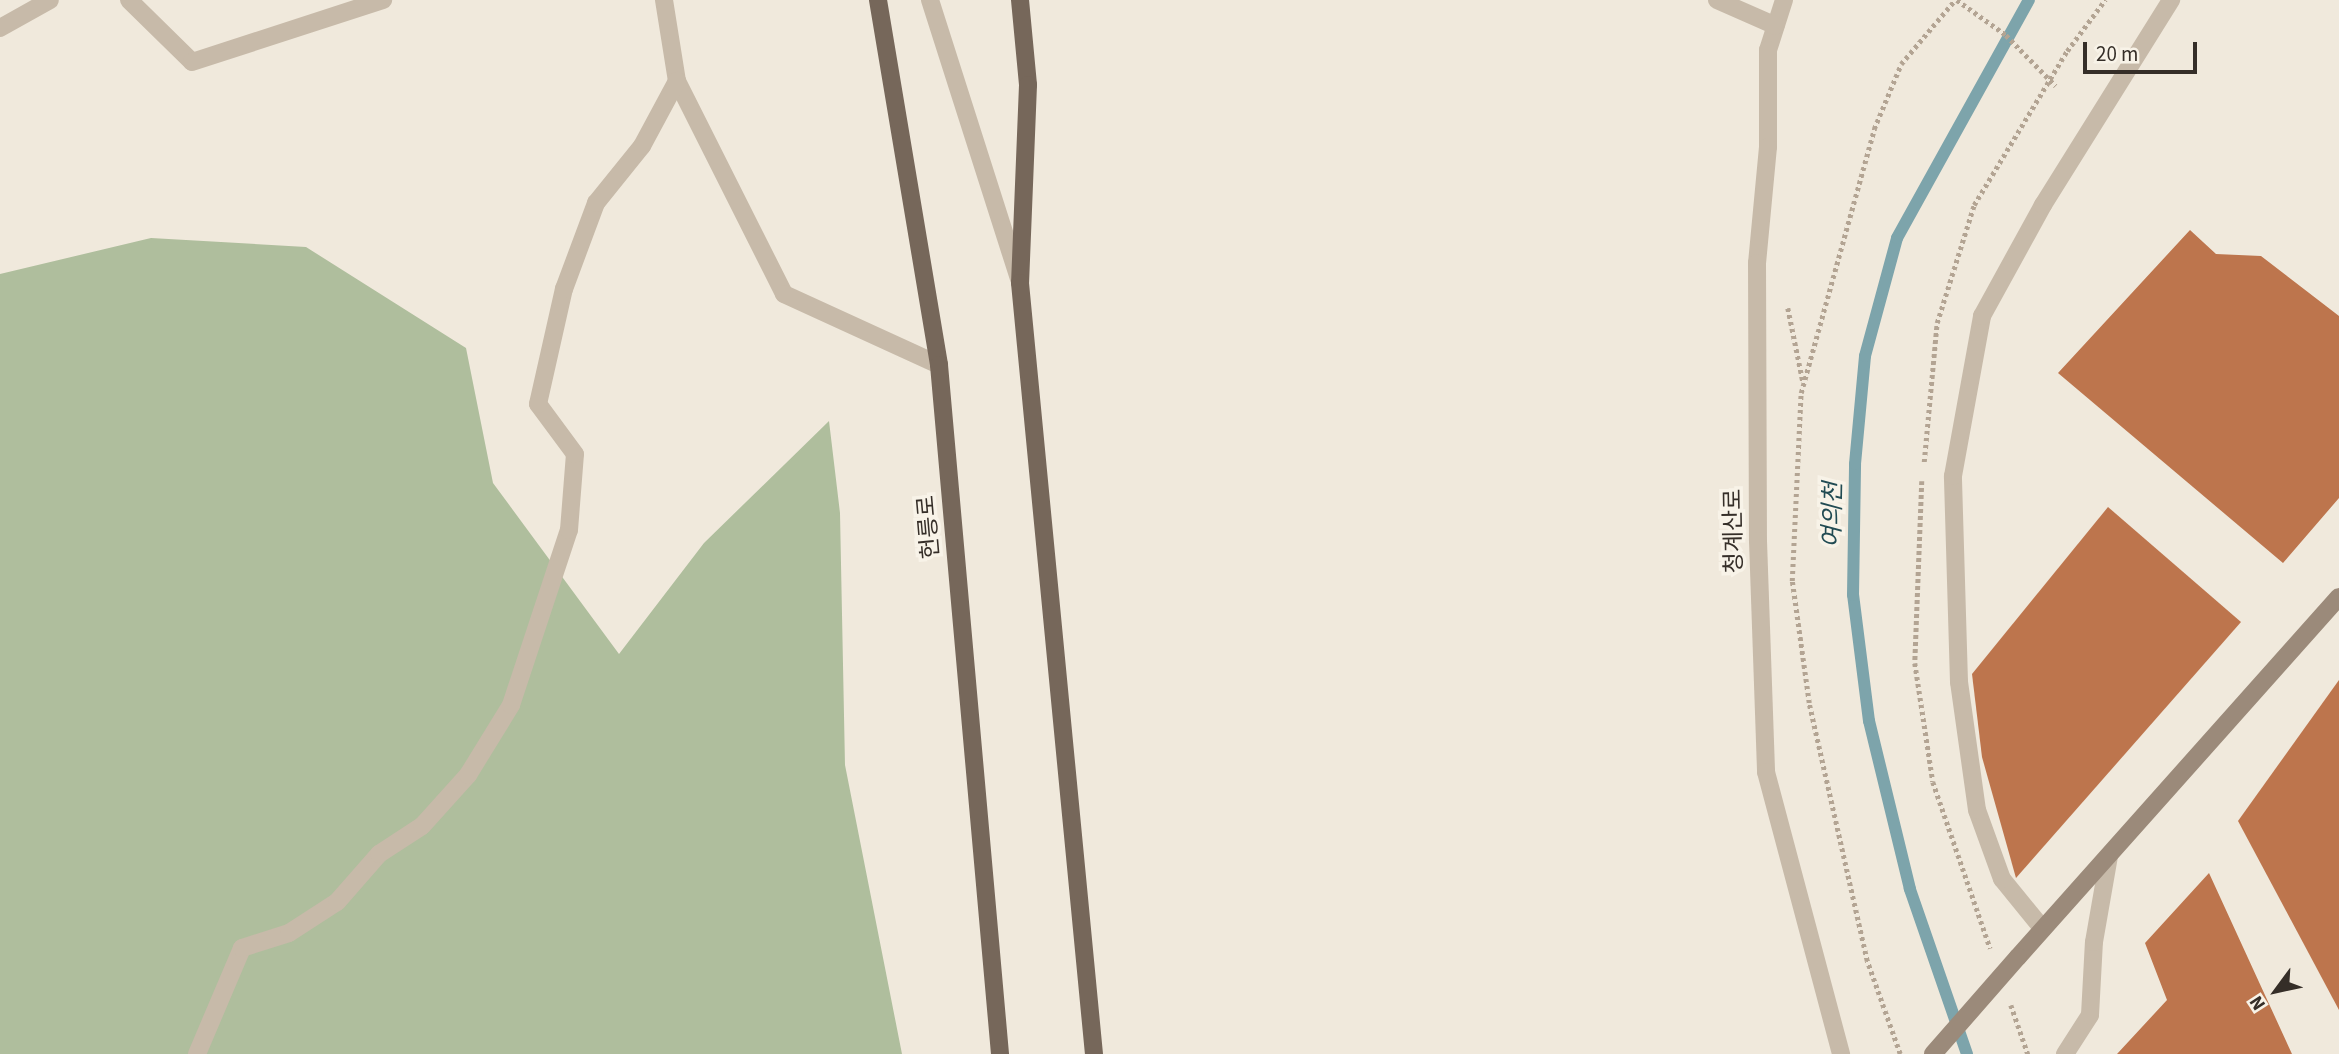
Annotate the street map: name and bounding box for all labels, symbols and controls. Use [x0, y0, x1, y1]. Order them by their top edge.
scale bar [2087, 28, 2201, 72]
text: 20 m [2096, 39, 2138, 69]
water label: 여의천 [1818, 482, 1848, 548]
street label: 청계산로 [1719, 488, 1749, 574]
street label: 헌릉로 [912, 494, 946, 560]
north arrow [2241, 956, 2311, 1026]
text: N [2243, 990, 2273, 1015]

